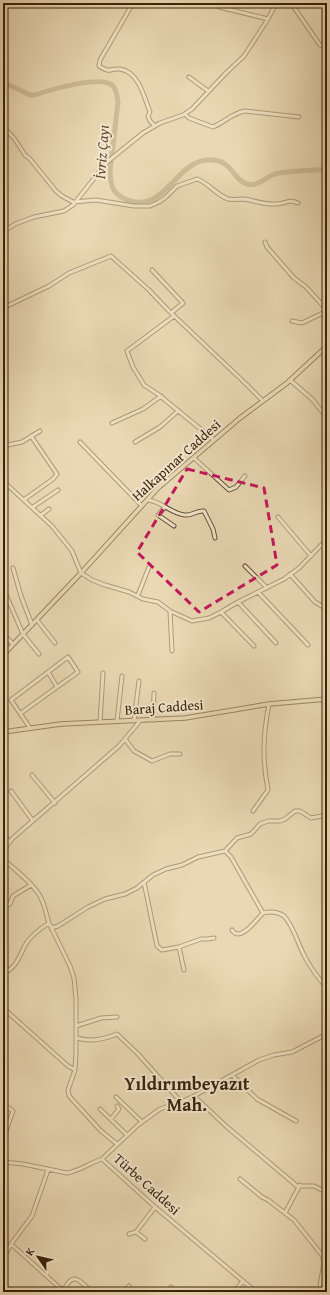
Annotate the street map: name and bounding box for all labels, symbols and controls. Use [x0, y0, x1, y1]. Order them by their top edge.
water label: İvriz Çayı [89, 124, 114, 180]
street label: Halkapınar Caddesi [127, 415, 225, 505]
street label: Baraj Caddesi [124, 694, 204, 720]
district label: Yıldırımbeyazıt Mah. [124, 1070, 250, 1118]
street label: Türbe Caddesi [109, 1149, 185, 1219]
north arrow [18, 1237, 58, 1277]
text: K [21, 1244, 38, 1259]

